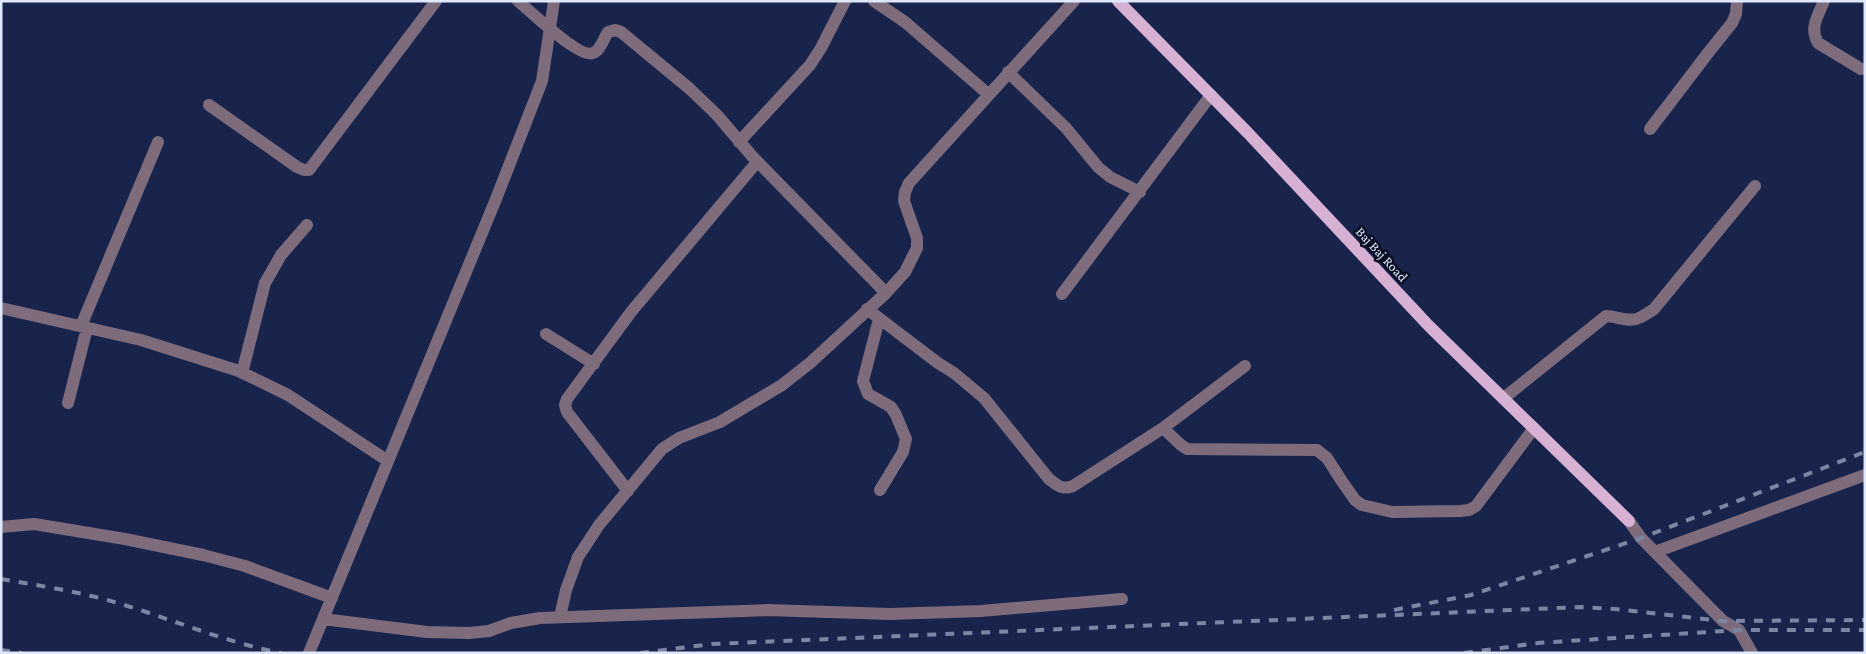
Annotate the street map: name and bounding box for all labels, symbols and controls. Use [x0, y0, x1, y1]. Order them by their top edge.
street label: Baj Baj Road [1352, 223, 1412, 286]

